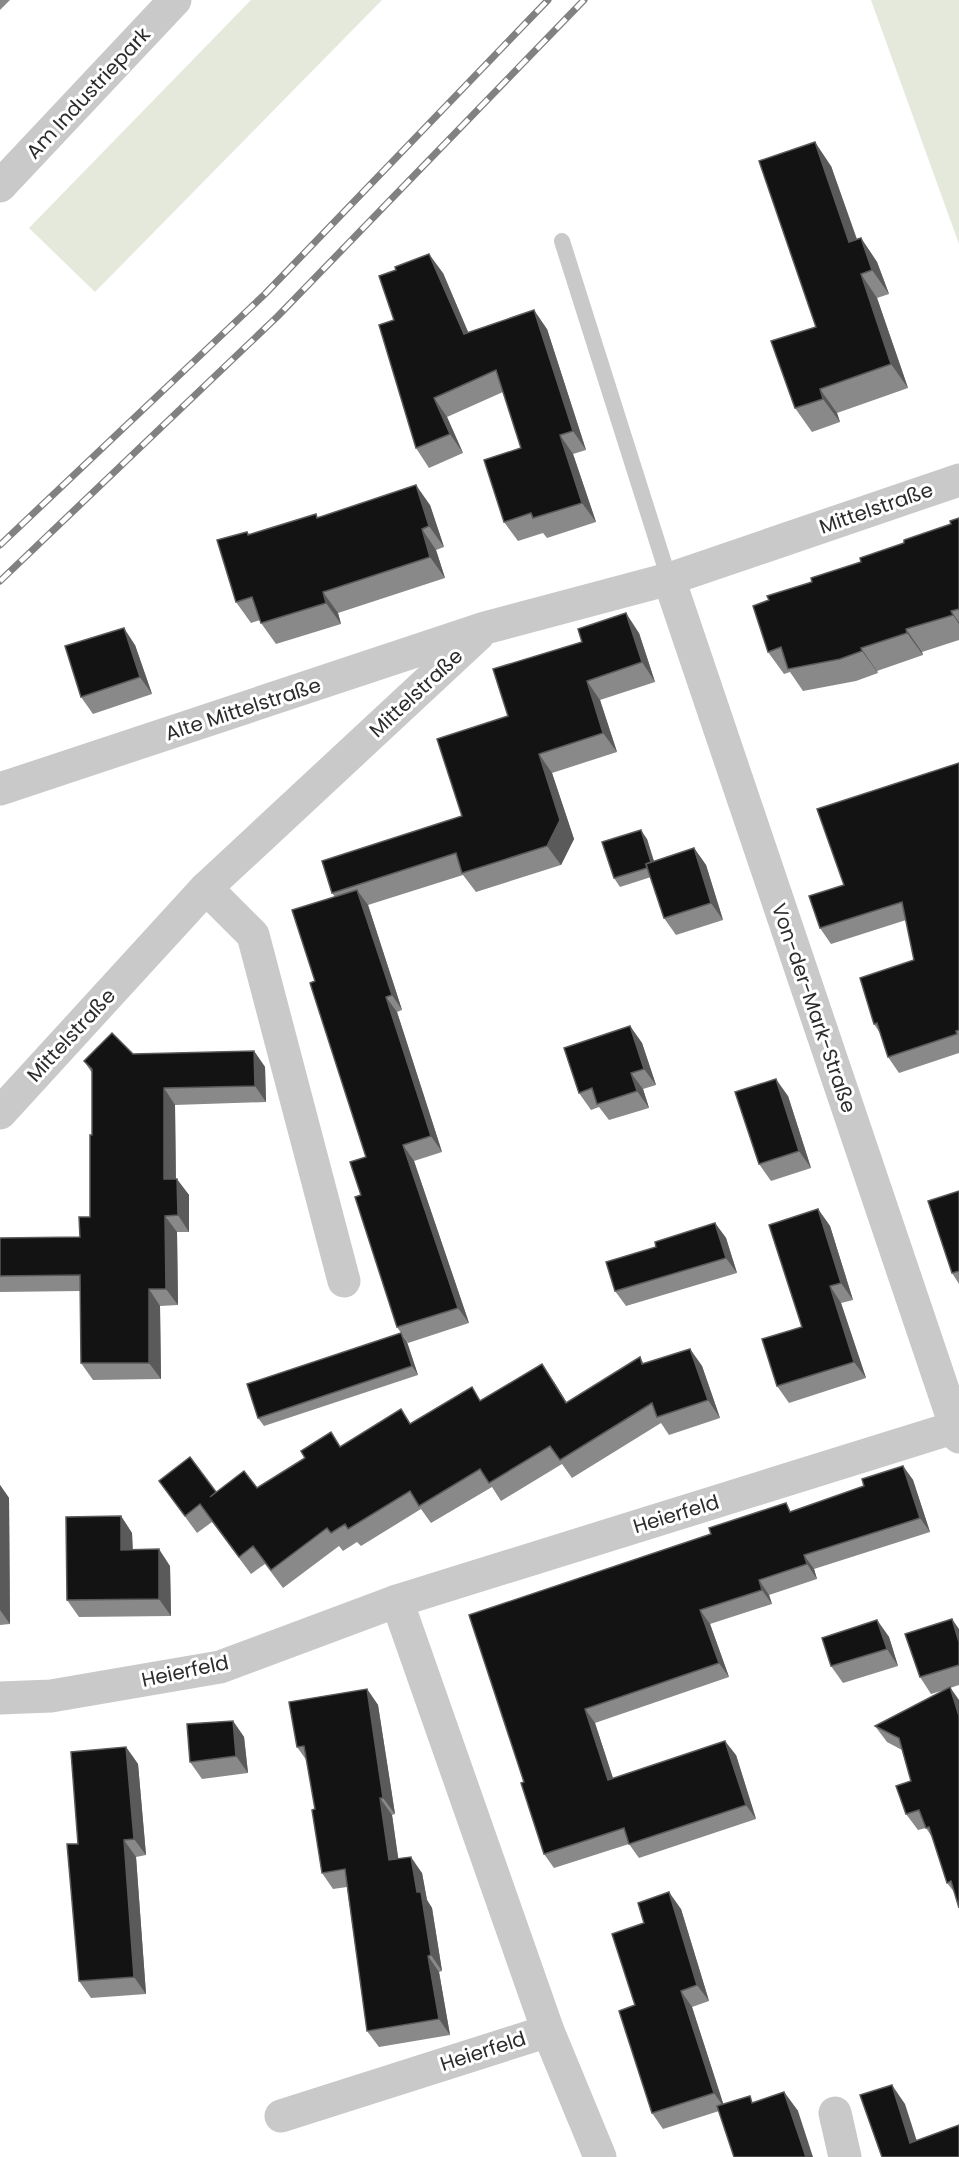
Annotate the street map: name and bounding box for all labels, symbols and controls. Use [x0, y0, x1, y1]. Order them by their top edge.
street label: Am Industriepark [20, 20, 157, 165]
street label: Mittelstraße [815, 475, 937, 541]
street label: Mittelstraße [363, 642, 469, 744]
street label: Alte Mittelstraße [162, 671, 324, 747]
street label: Von-der-Mark-Straße [765, 899, 863, 1117]
street label: Mittelstraße [20, 982, 122, 1088]
street label: Heierfeld [630, 1488, 722, 1540]
street label: Heierfeld [139, 1648, 231, 1694]
street label: Heierfeld [437, 2024, 529, 2078]

